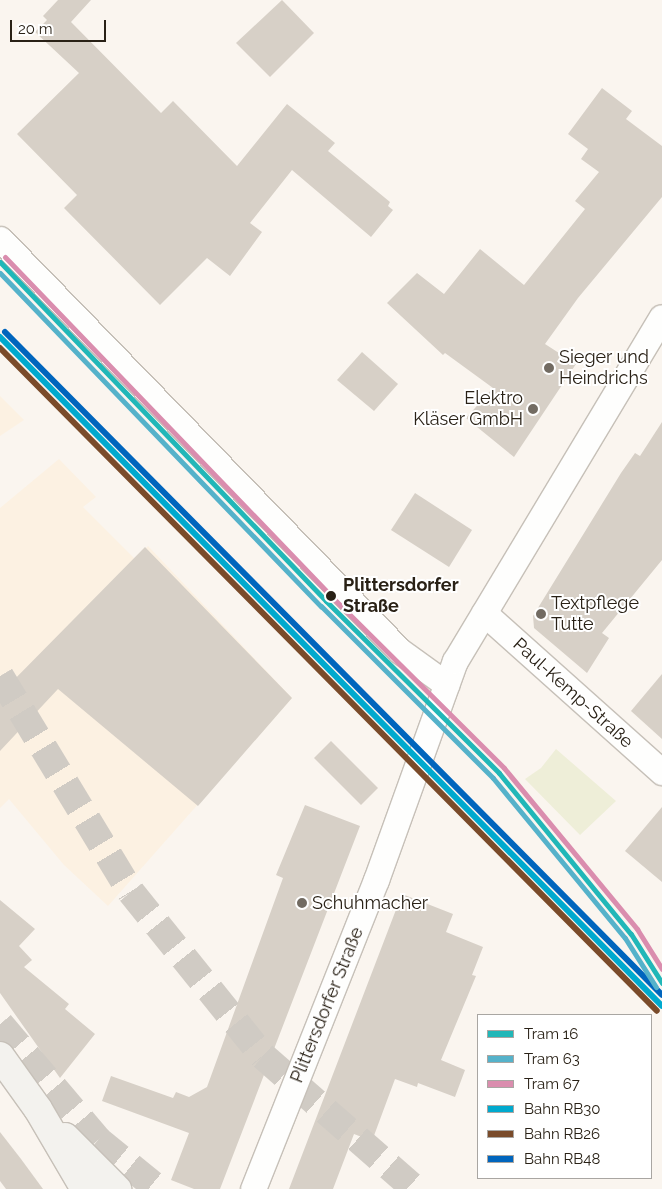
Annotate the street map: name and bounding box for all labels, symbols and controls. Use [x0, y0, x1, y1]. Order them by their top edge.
scale bar [12, 10, 109, 42]
text: 20 m [18, 20, 53, 38]
place label: Sieger und Heindrichs [559, 347, 649, 389]
marker: Sieger und Heindrichs [543, 362, 555, 374]
place label: Elektro Kläser GmbH [413, 388, 523, 430]
marker: Elektro Kläser GmbH [527, 403, 539, 415]
place label: Plittersdorfer Straße [343, 575, 459, 618]
marker: Plittersdorfer Straße [323, 588, 339, 604]
place label: Textpflege Tutte [551, 593, 639, 636]
marker: Textpflege Tutte [535, 608, 547, 620]
street label: Paul-Kemp-Straße [509, 633, 637, 753]
place label: Schuhmacher [312, 892, 428, 914]
marker: Schuhmacher [296, 897, 308, 909]
street label: Plittersdorfer Straße [286, 924, 368, 1086]
legend [477, 1014, 652, 1179]
text: Tram 16 [524, 1025, 578, 1043]
text: Tram 63 [524, 1050, 580, 1068]
text: Tram 67 [524, 1075, 580, 1093]
text: Bahn RB30 [524, 1100, 600, 1118]
text: Bahn RB26 [524, 1125, 600, 1143]
text: Bahn RB48 [524, 1150, 600, 1168]

